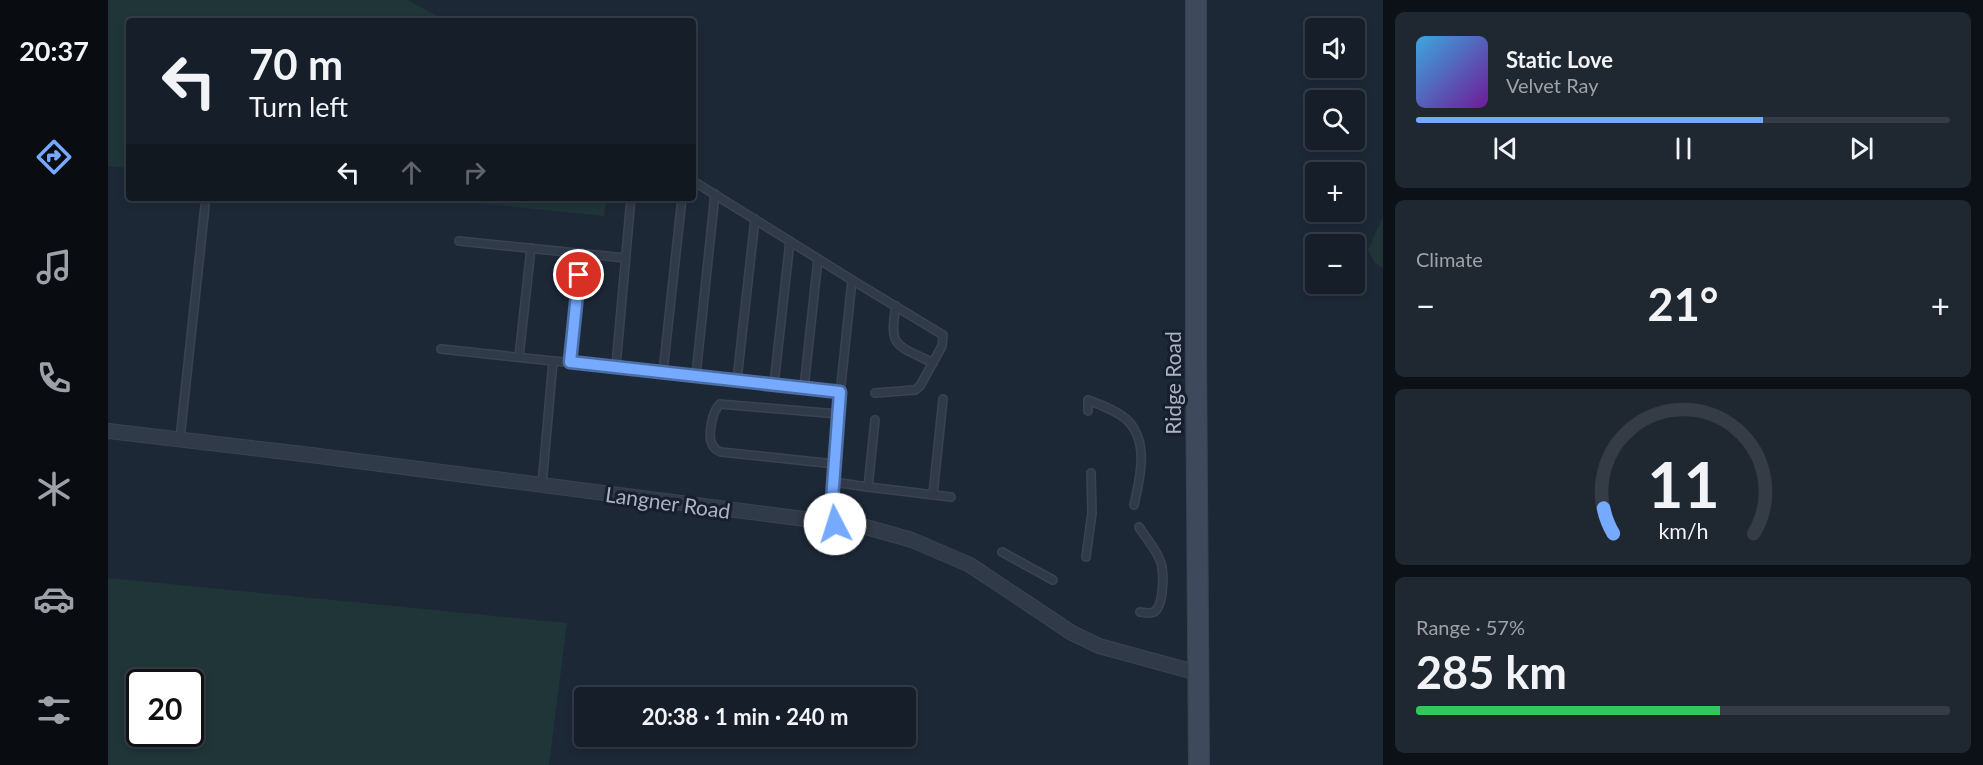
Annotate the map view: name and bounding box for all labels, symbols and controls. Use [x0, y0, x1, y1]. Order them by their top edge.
map controls [1305, 18, 1365, 294]
button: sound [1305, 18, 1365, 78]
text: 20:37 [19, 34, 89, 67]
text: 70 m [249, 39, 343, 89]
icon: left [150, 42, 228, 120]
text: Static Love [1506, 46, 1613, 73]
text: Velvet Ray [1506, 73, 1599, 97]
text: Turn left [249, 90, 348, 123]
button: search [1305, 90, 1365, 150]
icon: previous [1489, 132, 1522, 165]
icon: pause [1667, 132, 1700, 165]
icon: next [1845, 132, 1878, 165]
icon: directions [33, 136, 75, 178]
icon: left [332, 156, 365, 189]
icon: ahead [395, 156, 428, 189]
icon: right [458, 156, 491, 189]
button: + [1305, 162, 1365, 222]
button: − [1305, 234, 1365, 294]
icon: music [33, 246, 75, 288]
text: Climate [1416, 247, 1483, 271]
pin [553, 249, 604, 300]
icon: arrive [562, 258, 595, 291]
text: 21° [1648, 277, 1718, 331]
text: − [1416, 285, 1435, 325]
text: + [1931, 285, 1950, 325]
street label: Ridge Road [1160, 331, 1185, 435]
icon: phone [33, 357, 75, 399]
text: 11 [1647, 446, 1719, 521]
icon: climate [33, 468, 75, 510]
street label: Langner Road [604, 481, 732, 523]
position arrow [803, 492, 867, 556]
text: km/h [1658, 518, 1708, 544]
icon: car [33, 578, 75, 620]
text: Range · 57% [1416, 615, 1525, 639]
text: 285 km [1416, 645, 1567, 699]
speed limit sign: 20 [126, 669, 204, 747]
icon: filters [33, 689, 75, 731]
text: 20:38 · 1 min · 240 m [642, 703, 848, 730]

